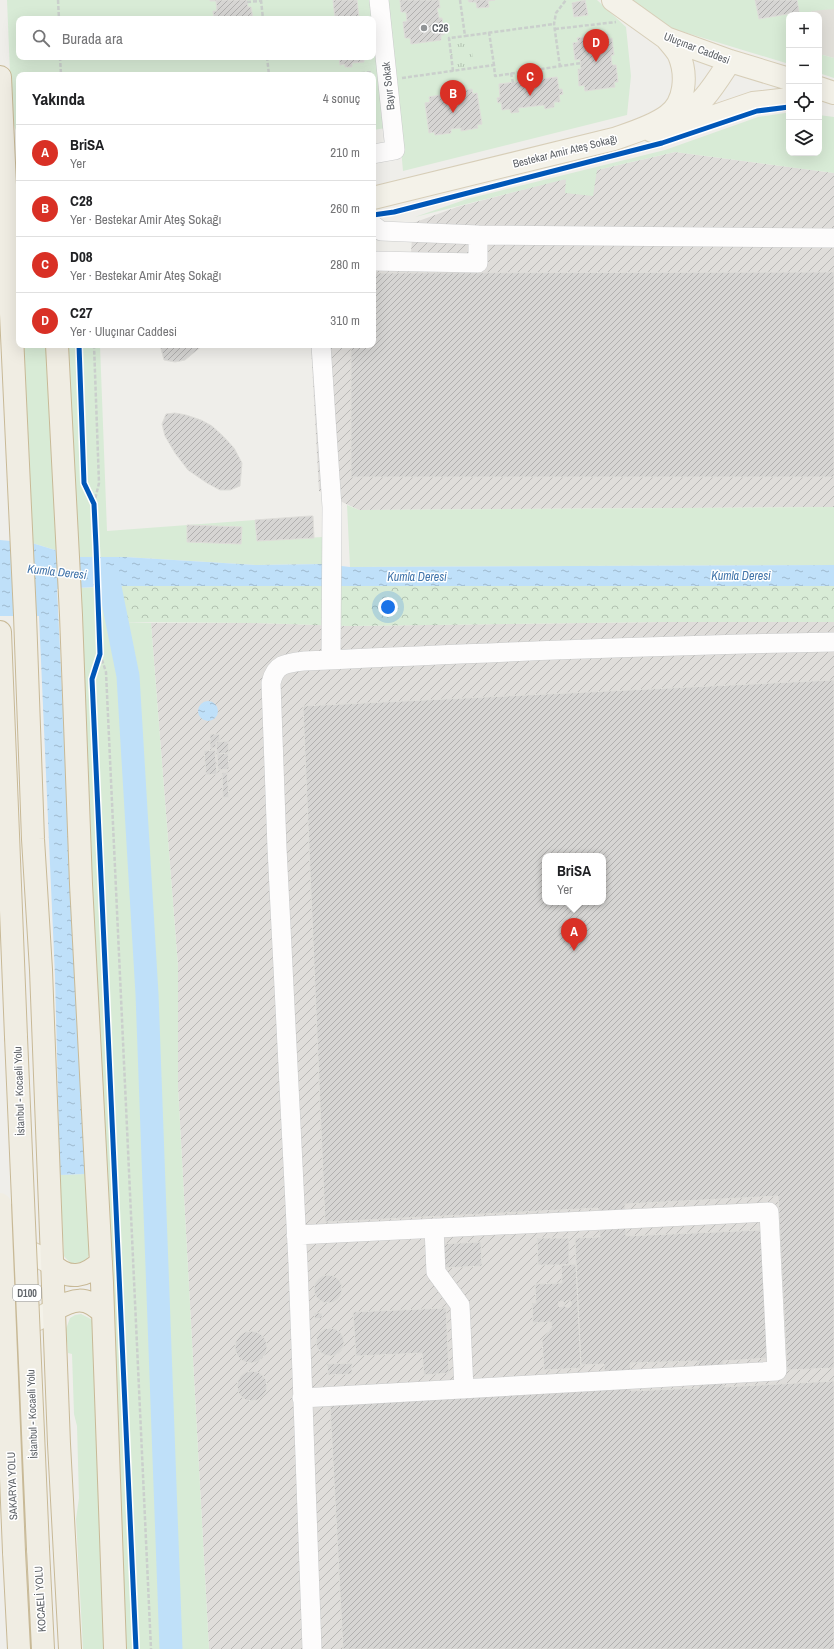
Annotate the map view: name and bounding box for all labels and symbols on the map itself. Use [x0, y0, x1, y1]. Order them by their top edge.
place label: C26 [432, 21, 449, 35]
marker: C26 [419, 23, 429, 33]
pin: D [583, 29, 609, 62]
street label: Uluçınar Caddesi [662, 29, 732, 67]
street label: Bayır Sokak [378, 61, 398, 111]
pin: C [517, 63, 543, 96]
pin: B [440, 80, 466, 113]
street label: Bestekar Amir Ateş Sokağı [511, 131, 619, 171]
water label: Kumla Deresi [27, 561, 88, 583]
water label: Kumla Deresi [711, 568, 771, 584]
water label: Kumla Deresi [387, 569, 447, 585]
your location [378, 597, 398, 617]
pin: A [561, 918, 587, 951]
street label: İstanbul - Kocaeli Yolu [10, 1046, 28, 1136]
road number: D100 [13, 1285, 41, 1301]
street label: İstanbul - Kocaeli Yolu [23, 1369, 41, 1459]
street label: SAKARYA YOLU [4, 1452, 20, 1520]
street label: KOCAELİ YOLU [31, 1566, 49, 1632]

